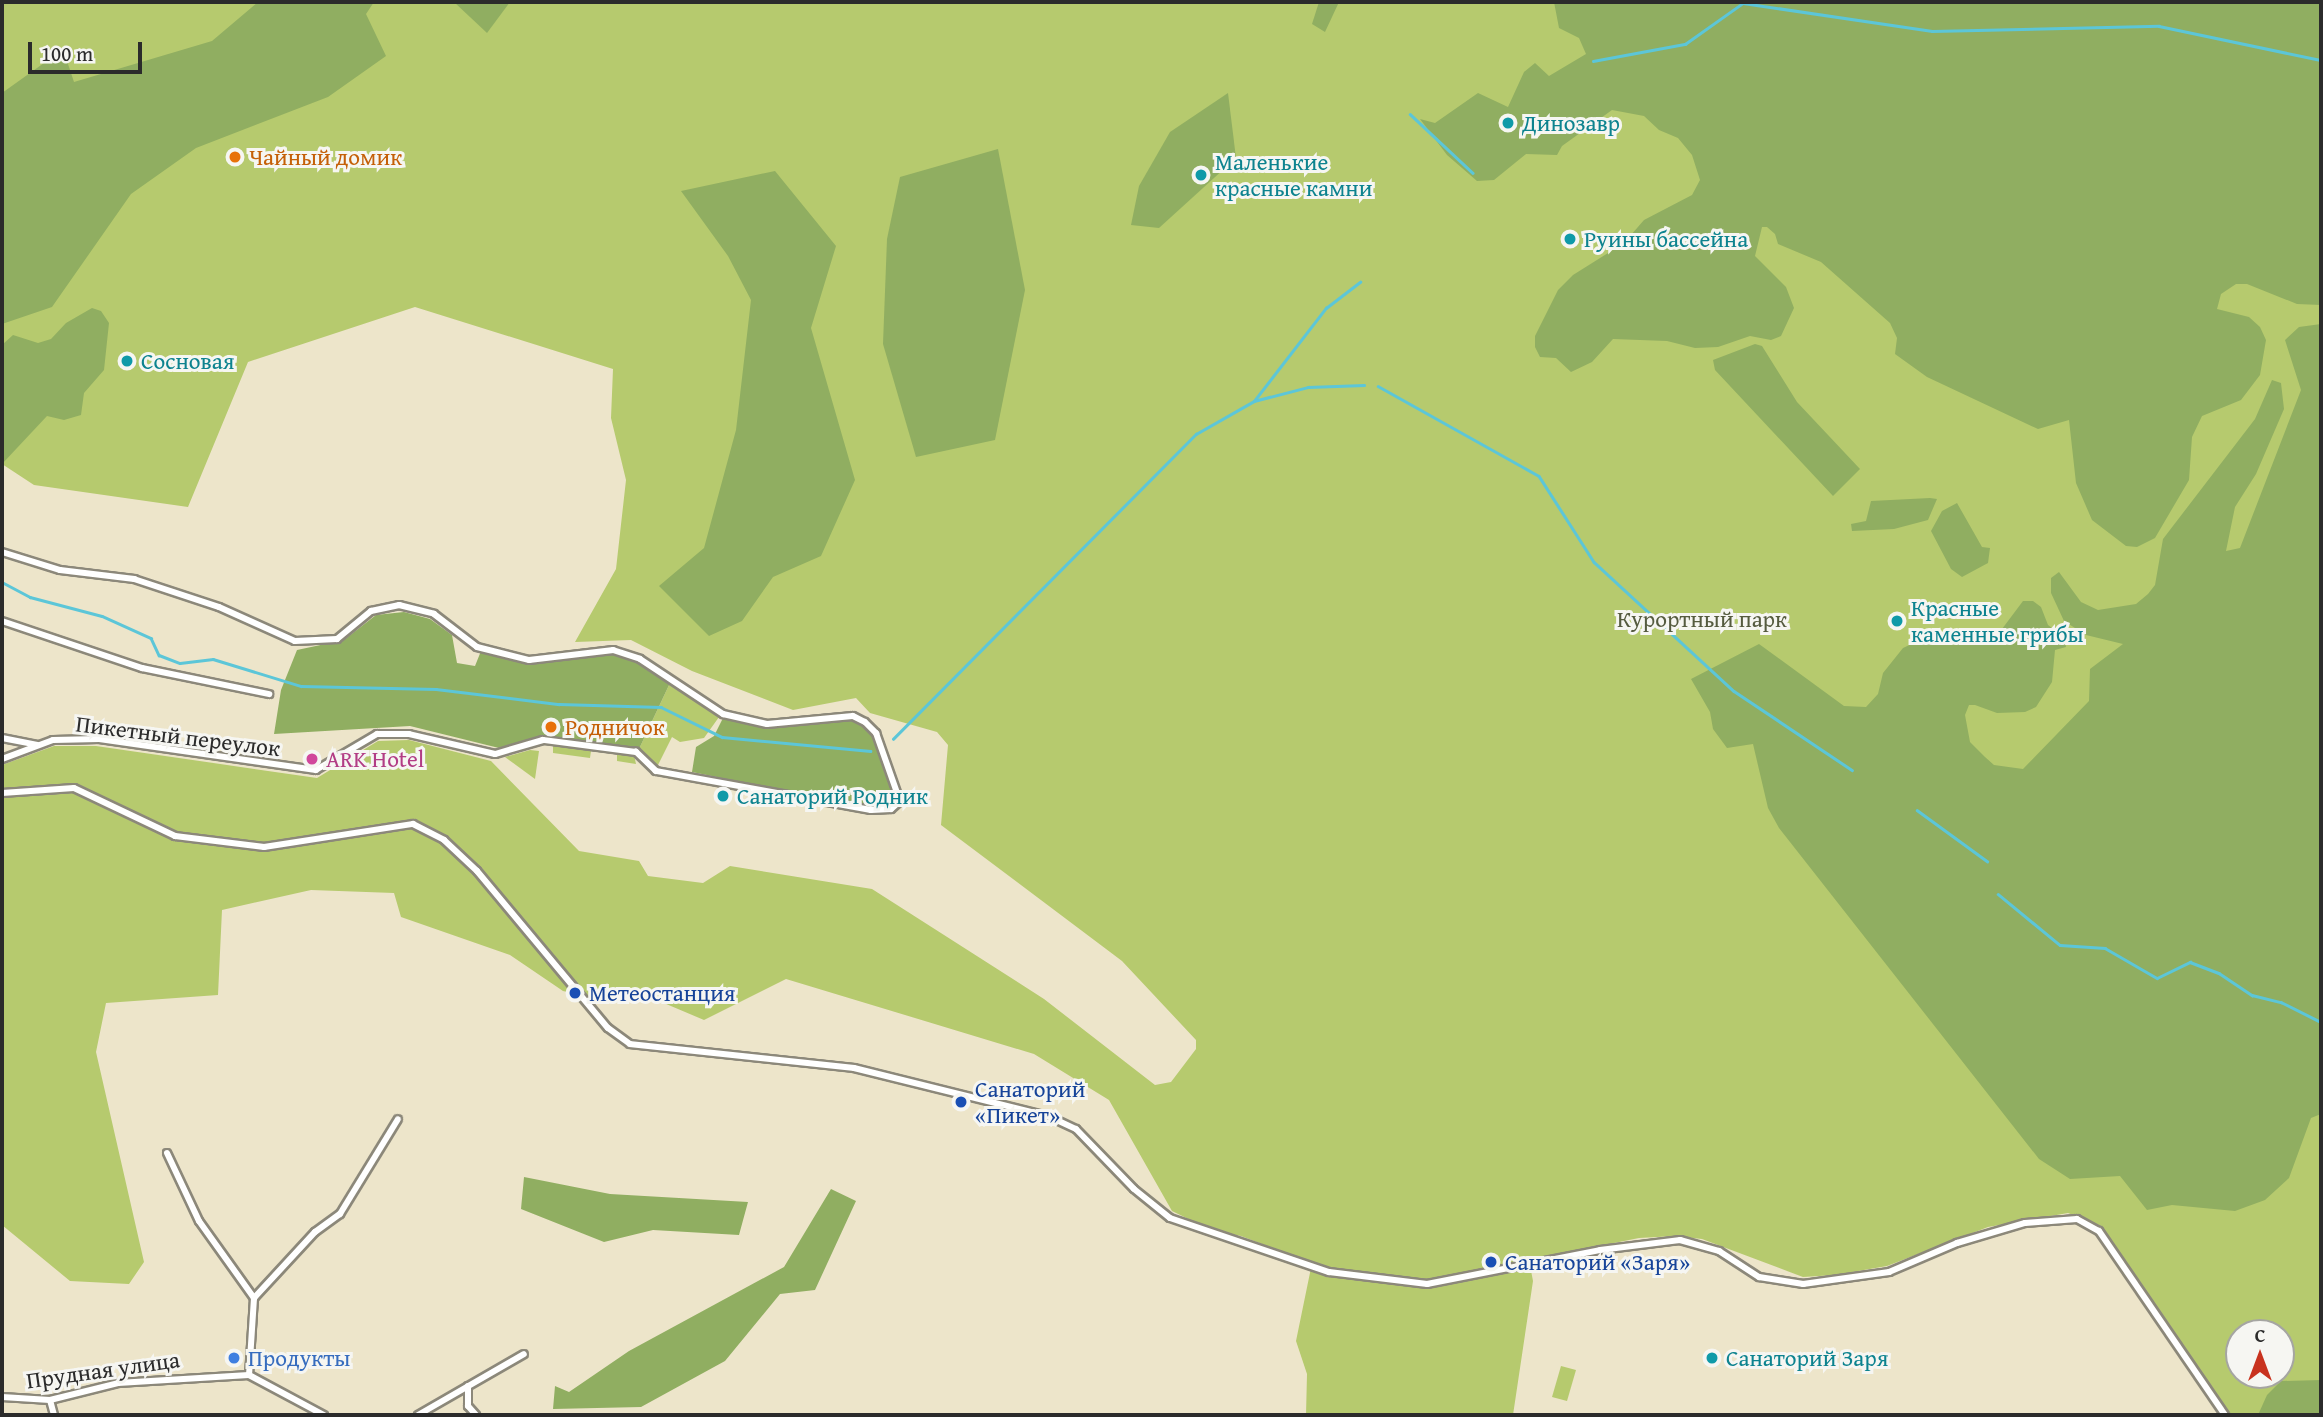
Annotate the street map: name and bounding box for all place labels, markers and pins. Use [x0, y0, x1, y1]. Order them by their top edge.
place label: Динозавр [1522, 109, 1620, 137]
marker: Динозавр [1500, 115, 1516, 131]
place label: Чайный домик [249, 143, 402, 171]
place label: Маленькие красные камни [1215, 148, 1372, 202]
marker: Чайный домик [227, 149, 243, 165]
marker: Маленькие красные камни [1193, 167, 1209, 183]
place label: Руины бассейна [1584, 225, 1748, 253]
marker: Руины бассейна [1562, 231, 1578, 247]
place label: Сосновая [141, 347, 234, 375]
marker: Сосновая [119, 353, 135, 369]
place label: Красные каменные грибы [1911, 594, 2084, 648]
marker: Красные каменные грибы [1889, 613, 1905, 629]
place label: Родничок [565, 713, 665, 741]
marker: Родничок [543, 719, 559, 735]
place label: ARK Hotel [326, 745, 424, 773]
marker: ARK Hotel [304, 751, 320, 767]
place label: Санаторий Родник [737, 782, 928, 810]
marker: Санаторий Родник [715, 788, 731, 804]
place label: Метеостанция [589, 979, 735, 1007]
marker: Метеостанция [567, 985, 583, 1001]
place label: Санаторий «Пикет» [975, 1075, 1085, 1129]
marker: Санаторий «Пикет» [953, 1094, 969, 1110]
place label: Санаторий «Заря» [1505, 1248, 1690, 1276]
marker: Санаторий «Заря» [1483, 1254, 1499, 1270]
place label: Продукты [248, 1344, 350, 1372]
place label: Санаторий Заря [1726, 1344, 1888, 1372]
marker: Продукты [226, 1350, 242, 1366]
marker: Санаторий Заря [1704, 1350, 1720, 1366]

